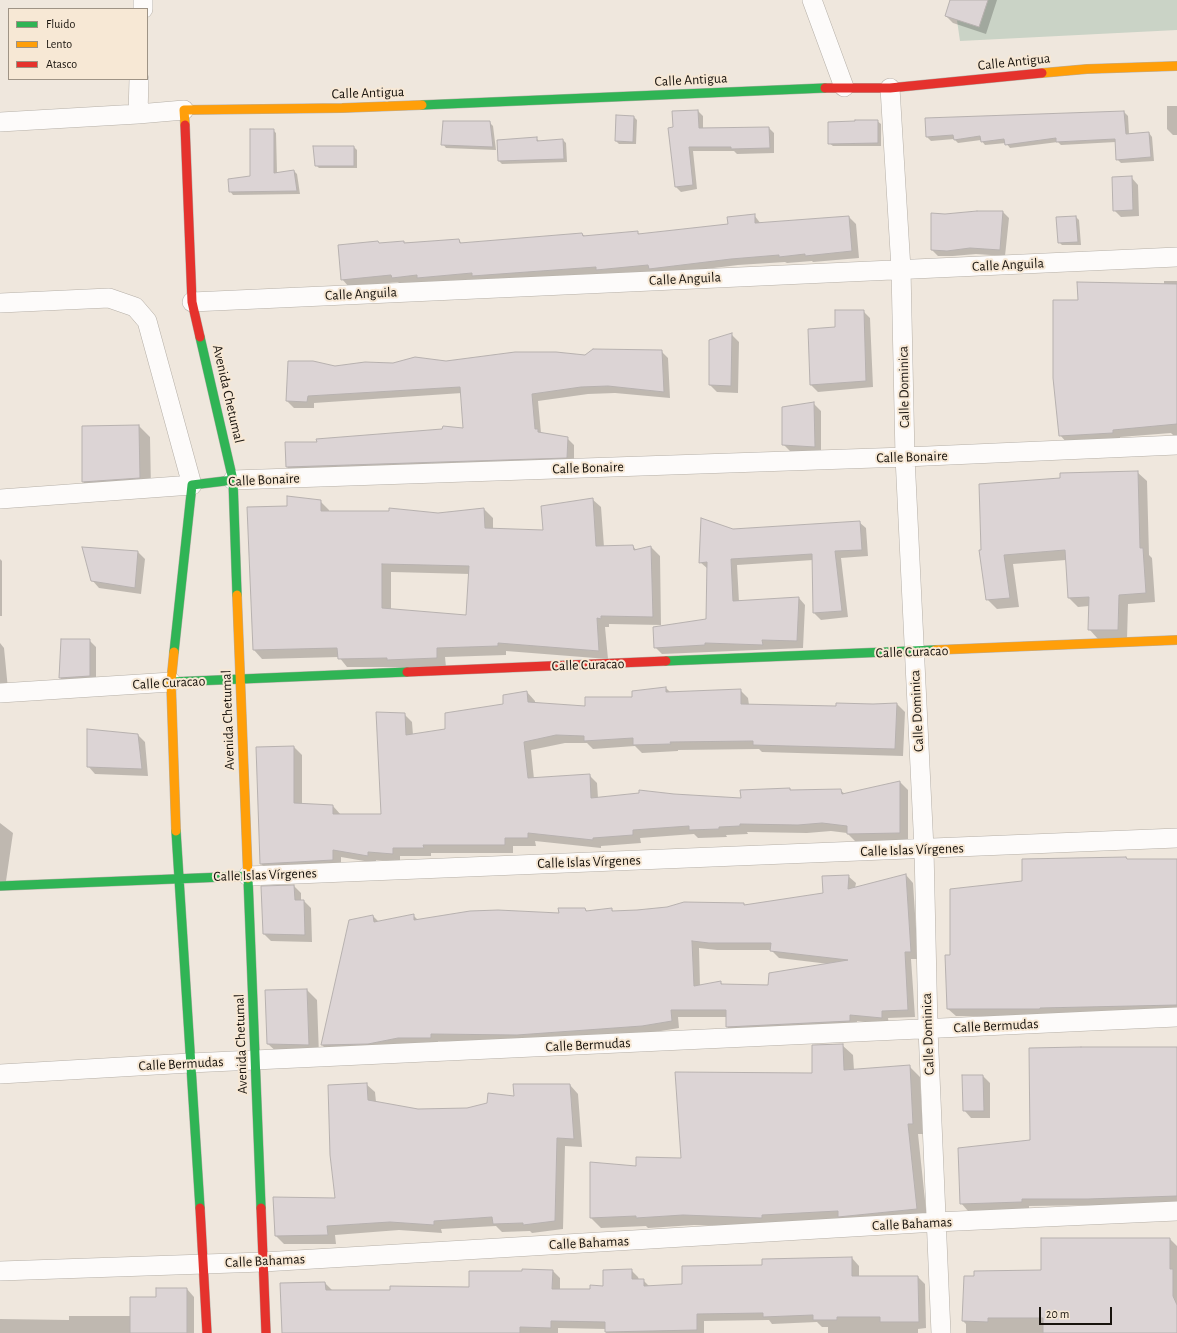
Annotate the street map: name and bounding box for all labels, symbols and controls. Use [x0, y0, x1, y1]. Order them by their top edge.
legend [8, 8, 148, 80]
text: Fluido [46, 18, 75, 30]
text: Lento [46, 38, 72, 50]
street label: Calle Antigua [977, 50, 1051, 74]
text: Atasco [46, 58, 77, 70]
street label: Calle Antigua [654, 70, 728, 90]
street label: Calle Antigua [331, 83, 405, 103]
street label: Calle Anguila [972, 255, 1044, 275]
street label: Calle Anguila [649, 269, 721, 289]
street label: Calle Anguila [325, 284, 397, 304]
street label: Avenida Chetumal [209, 343, 247, 445]
street label: Calle Dominica [895, 346, 913, 428]
street label: Calle Bonaire [876, 447, 948, 467]
street label: Calle Bonaire [552, 458, 624, 478]
street label: Calle Bonaire [228, 470, 300, 490]
street label: Calle Curacao [875, 642, 949, 662]
street label: Calle Curacao [551, 655, 625, 675]
street label: Avenida Chetumal [218, 670, 238, 770]
street label: Calle Dominica [906, 670, 928, 752]
street label: Calle Curacao [132, 673, 206, 693]
street label: Calle Islas Vírgenes [860, 840, 964, 860]
street label: Calle Islas Vírgenes [537, 852, 641, 872]
street label: Calle Islas Vírgenes [213, 865, 317, 885]
street label: Calle Dominica [918, 993, 938, 1075]
street label: Avenida Chetumal [231, 994, 251, 1094]
street label: Calle Bermudas [953, 1015, 1039, 1037]
street label: Calle Bermudas [545, 1034, 631, 1056]
street label: Calle Bermudas [138, 1053, 224, 1075]
street label: Calle Bahamas [872, 1214, 952, 1234]
street label: Calle Bahamas [549, 1233, 629, 1253]
street label: Calle Bahamas [225, 1251, 305, 1271]
scale bar [1041, 1299, 1114, 1325]
text: 20 m [1046, 1308, 1069, 1320]

